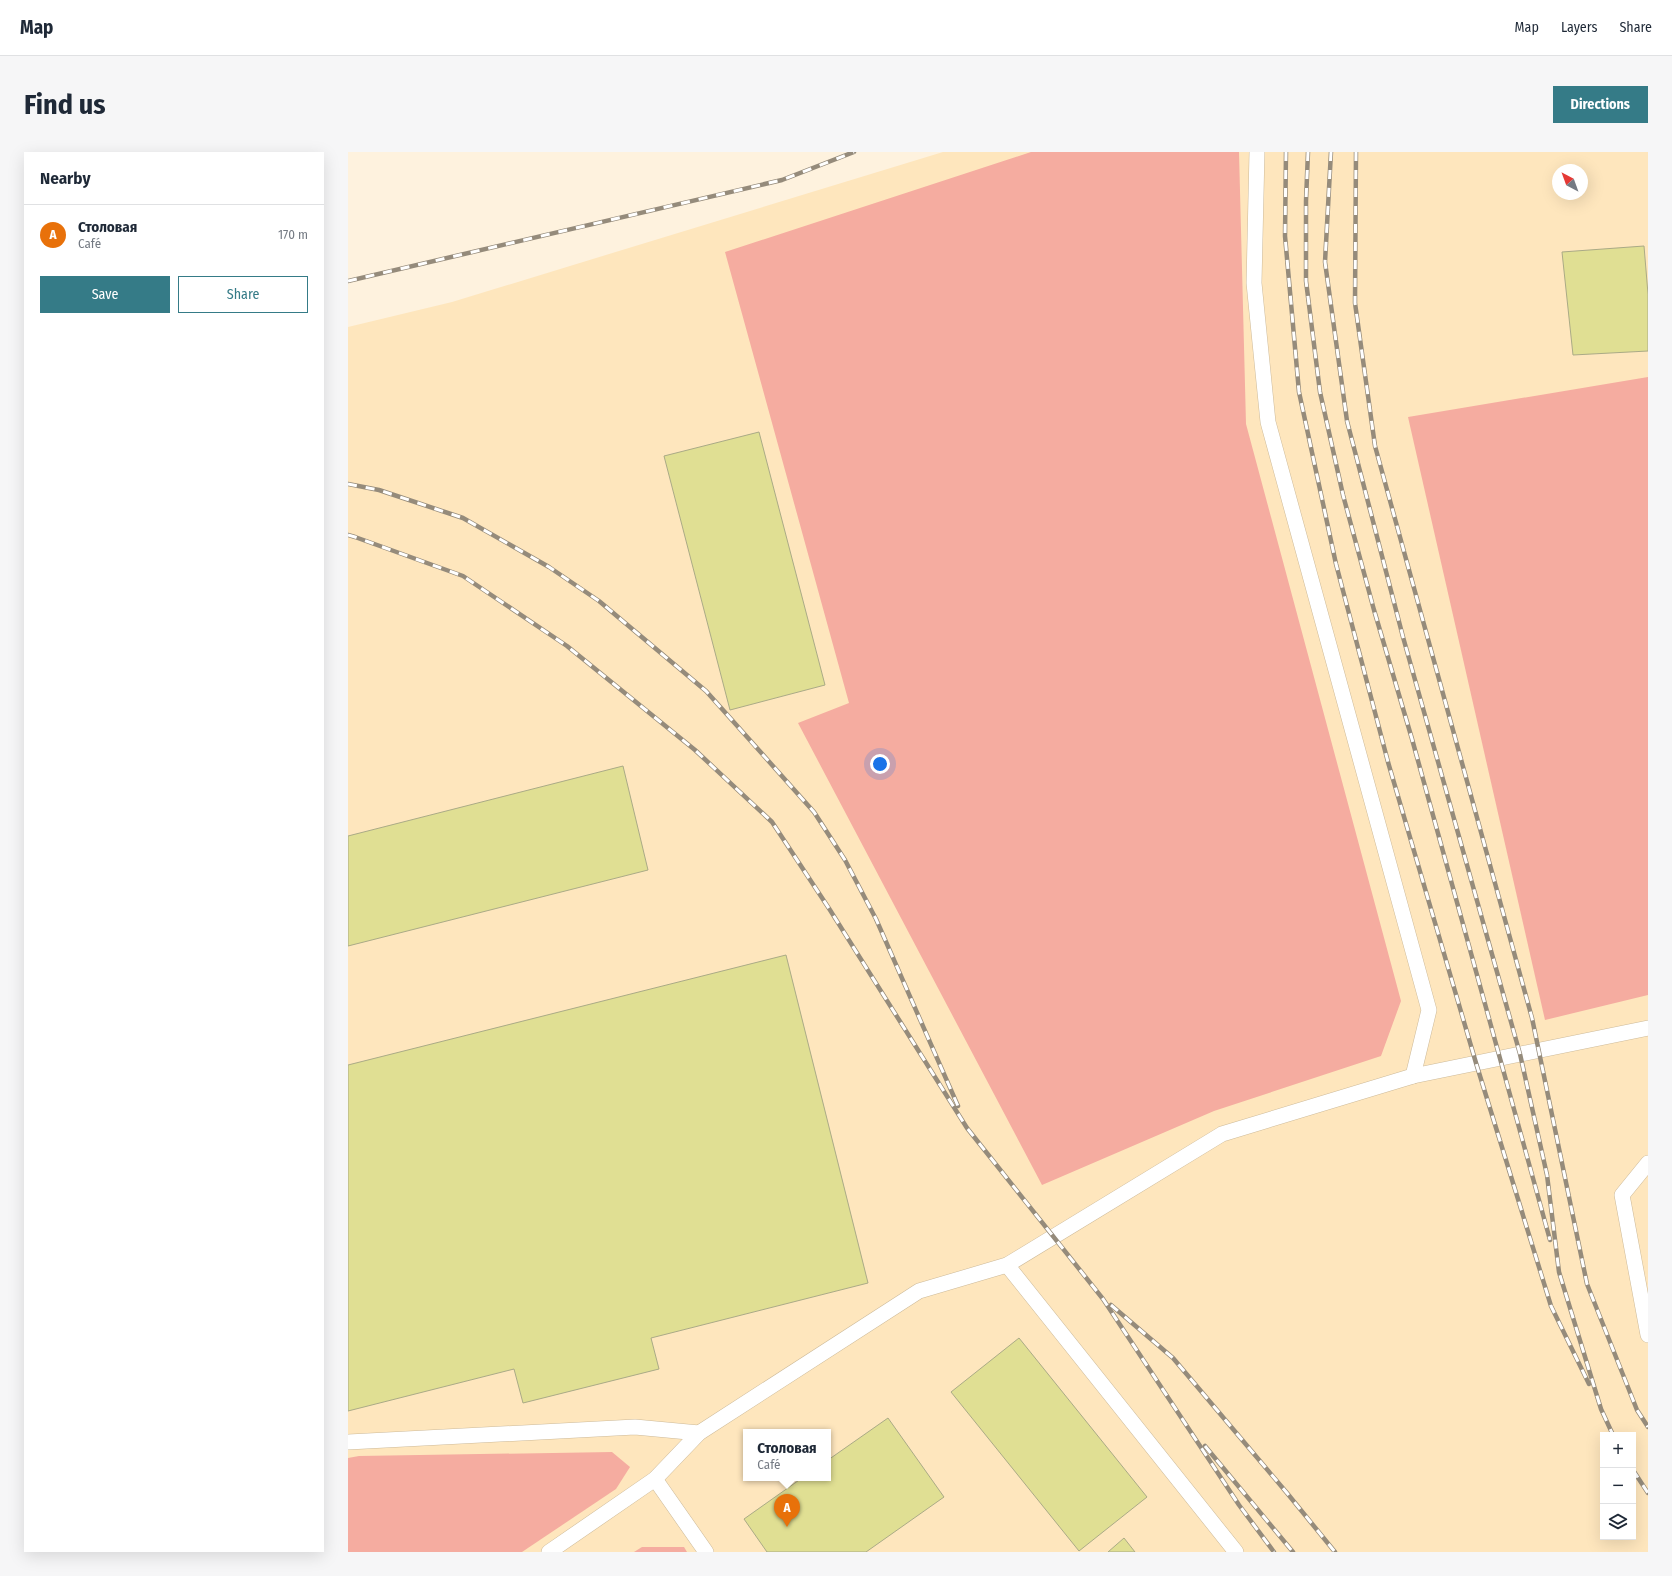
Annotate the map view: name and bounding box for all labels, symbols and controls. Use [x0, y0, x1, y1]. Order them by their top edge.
text: Map [20, 16, 53, 39]
text: Map [1515, 19, 1539, 36]
text: Layers [1561, 19, 1597, 36]
text: Share [1619, 19, 1652, 36]
button: Directions [1553, 86, 1648, 123]
text: Find us [24, 88, 106, 121]
north arrow [1552, 164, 1588, 200]
text: Nearby [40, 168, 91, 189]
text: Столовая [78, 218, 137, 236]
text: A [49, 227, 57, 242]
text: 170 m [278, 227, 308, 242]
text: Café [78, 236, 101, 251]
button: Save [40, 276, 170, 313]
button: Share [178, 276, 308, 313]
your location [870, 754, 890, 774]
popup [743, 1429, 831, 1481]
map controls [1600, 1432, 1636, 1540]
button: + [1600, 1432, 1636, 1468]
text: Столовая [757, 1439, 817, 1457]
text: Café [757, 1457, 780, 1472]
button: − [1600, 1468, 1636, 1504]
pin: A [774, 1494, 800, 1527]
button: layers [1600, 1504, 1636, 1540]

